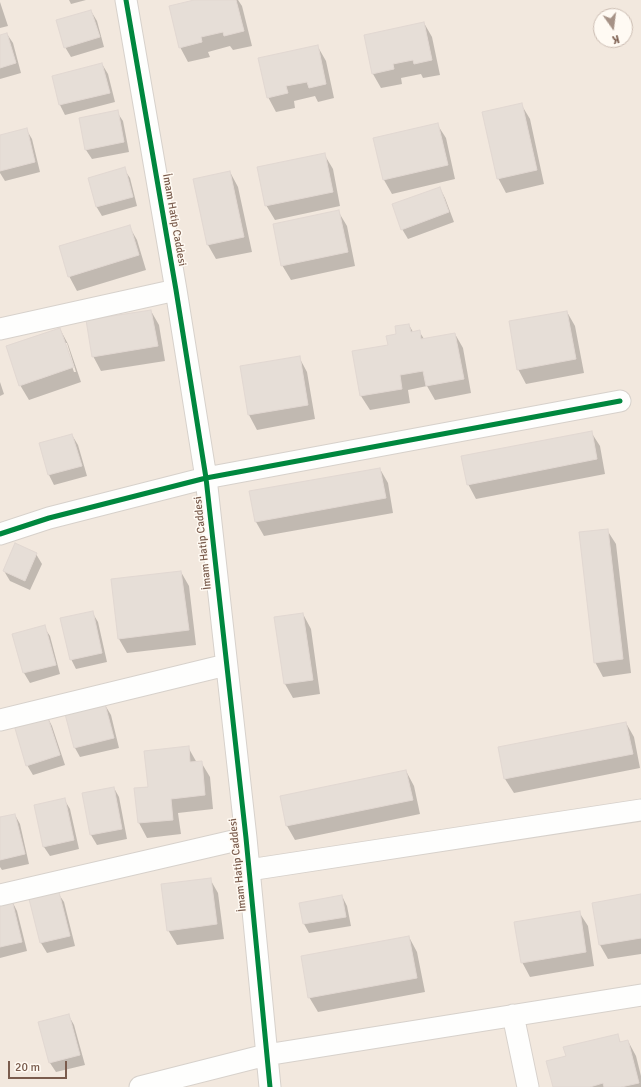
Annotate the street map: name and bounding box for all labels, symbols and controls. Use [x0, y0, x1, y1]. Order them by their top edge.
north arrow [593, 8, 633, 48]
text: K [611, 32, 621, 46]
street label: İmam Hatip Caddesi [159, 173, 189, 267]
street label: İmam Hatip Caddesi [192, 496, 214, 590]
street label: İmam Hatip Caddesi [227, 818, 249, 912]
scale bar [10, 1053, 69, 1079]
text: 20 m [15, 1060, 40, 1075]

